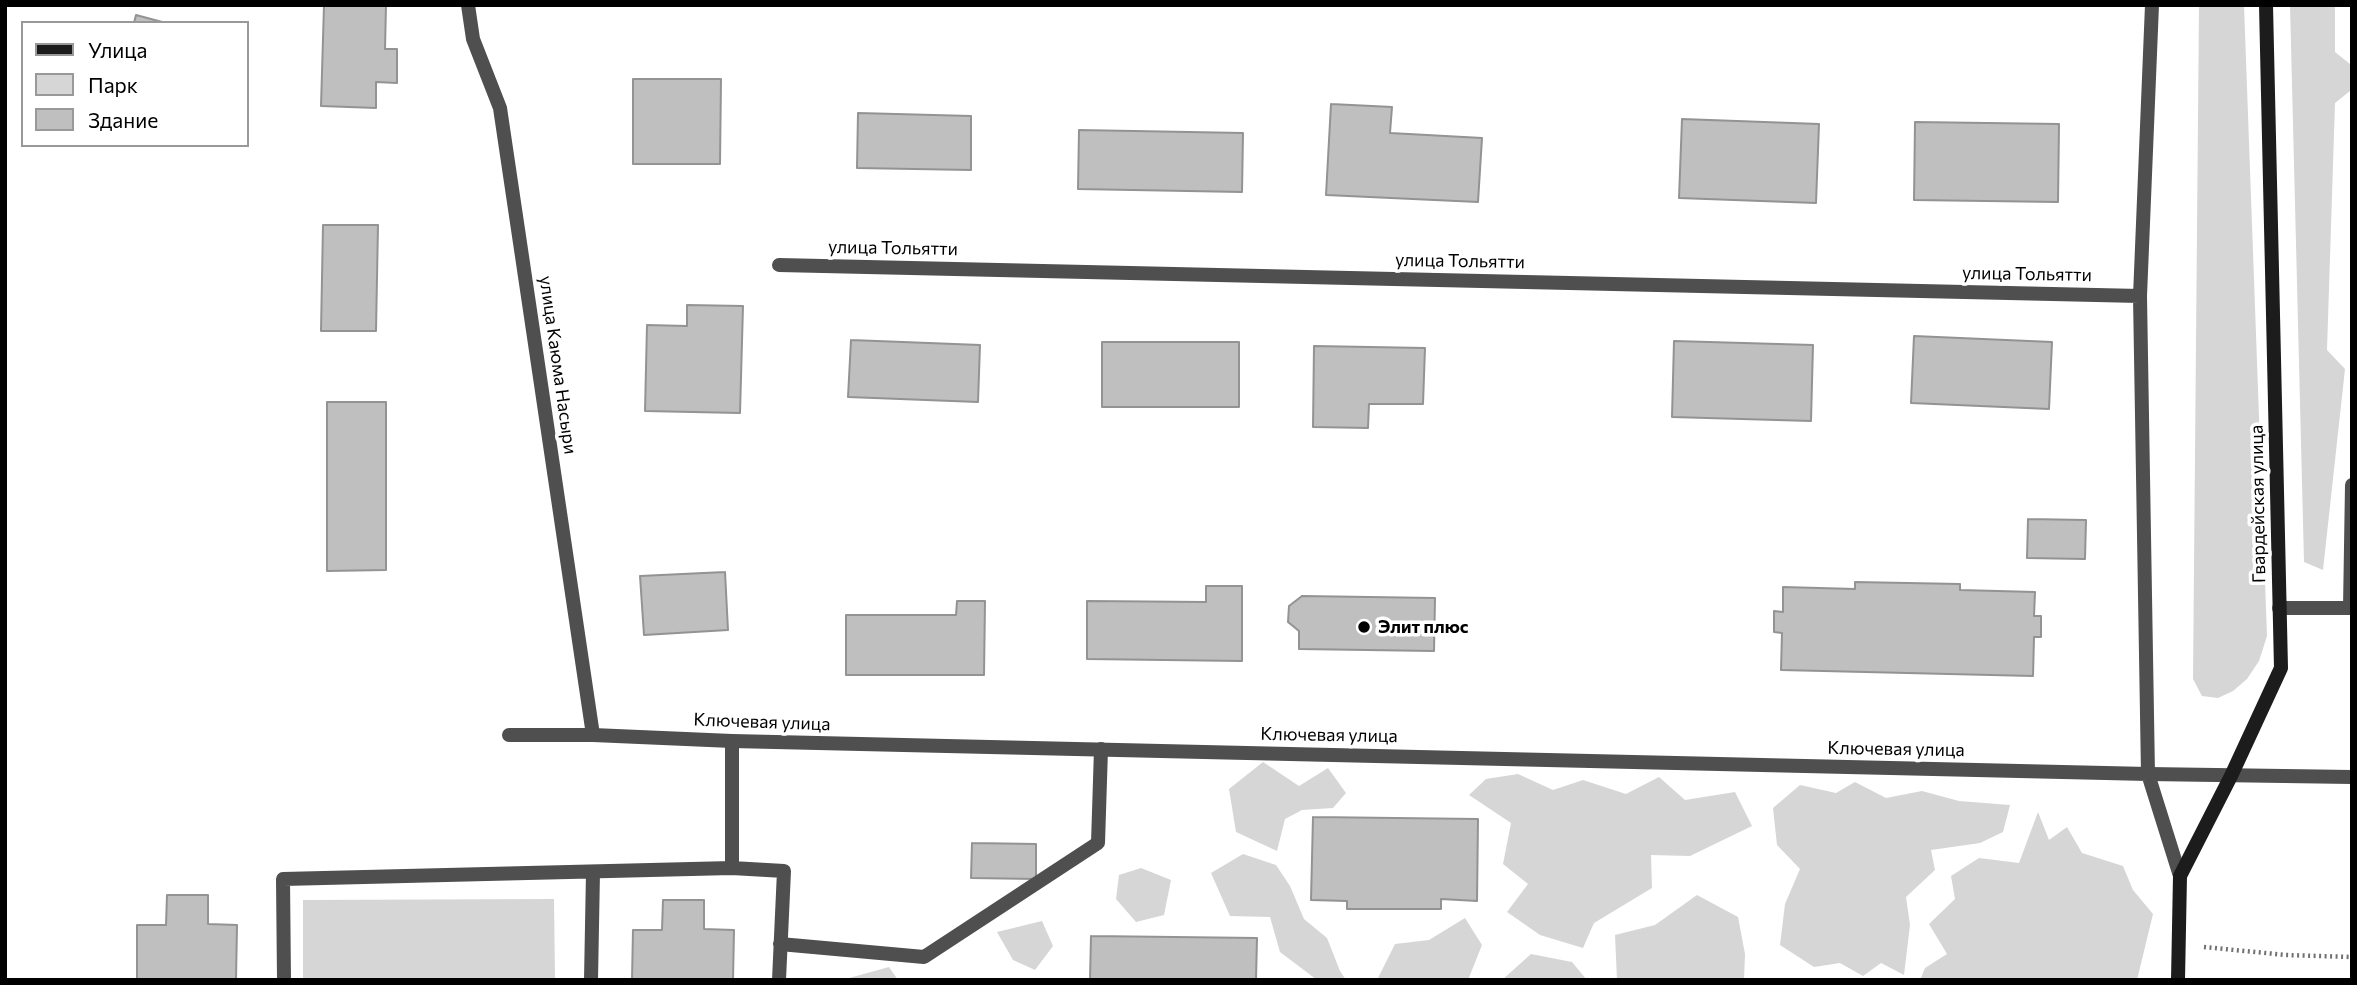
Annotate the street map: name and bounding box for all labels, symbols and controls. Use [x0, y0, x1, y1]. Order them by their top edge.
legend [21, 21, 248, 147]
text: Улица [88, 37, 147, 62]
text: Парк [88, 72, 138, 97]
text: Здание [88, 107, 158, 132]
street label: улица Тольятти [828, 236, 958, 260]
street label: улица Тольятти [1395, 249, 1525, 273]
street label: улица Тольятти [1962, 262, 2092, 286]
street label: улица Каюма Насыри [535, 274, 581, 456]
street label: Гвардейская улица [2246, 425, 2270, 583]
place label: Элит плюс [1378, 616, 1469, 638]
marker: Элит плюс [1356, 619, 1372, 635]
street label: Ключевая улица [693, 709, 831, 735]
street label: Ключевая улица [1260, 723, 1398, 747]
street label: Ключевая улица [1827, 737, 1965, 761]

